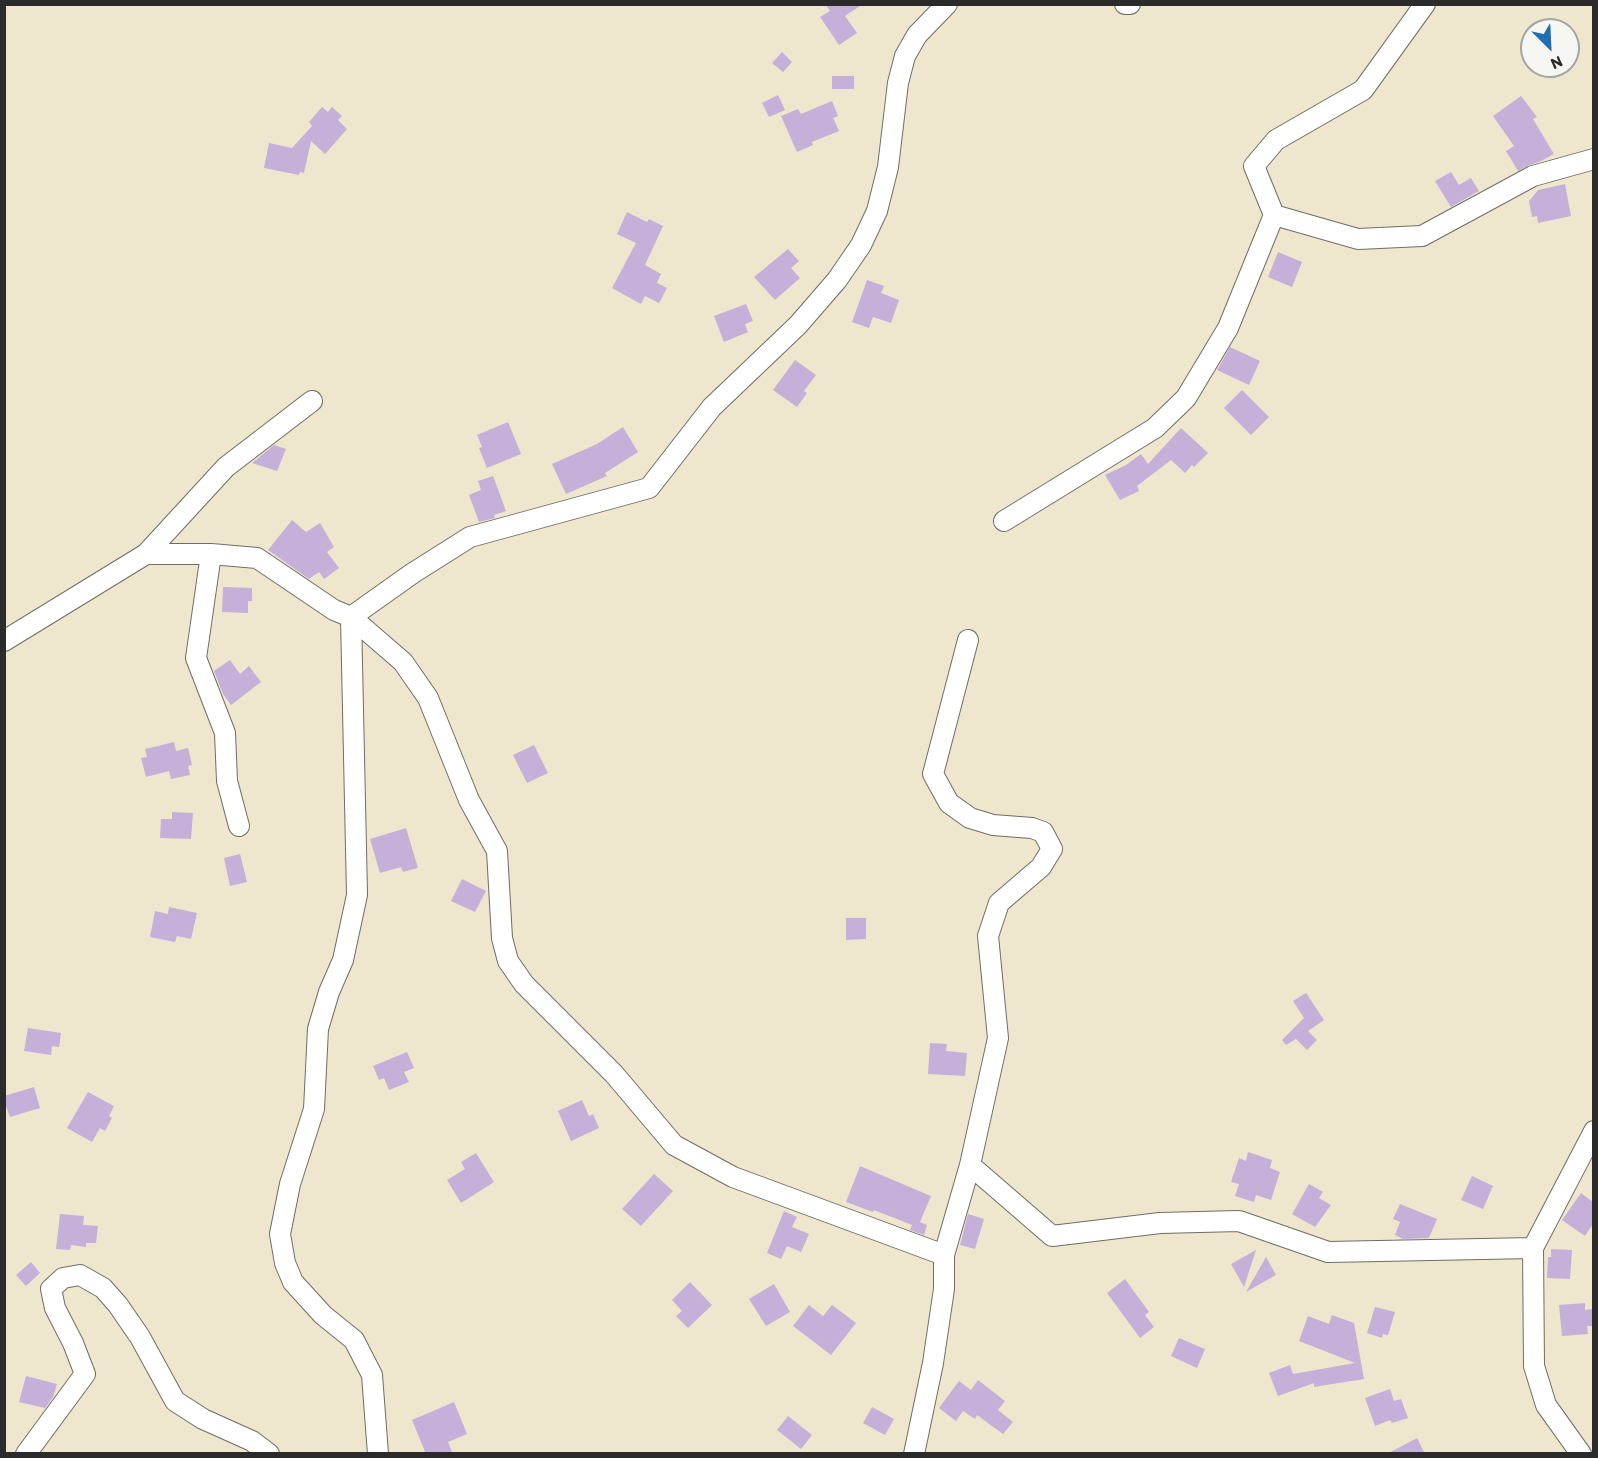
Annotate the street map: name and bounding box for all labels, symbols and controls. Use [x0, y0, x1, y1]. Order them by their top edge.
north arrow [1520, 18, 1580, 78]
text: N [1548, 52, 1566, 74]

